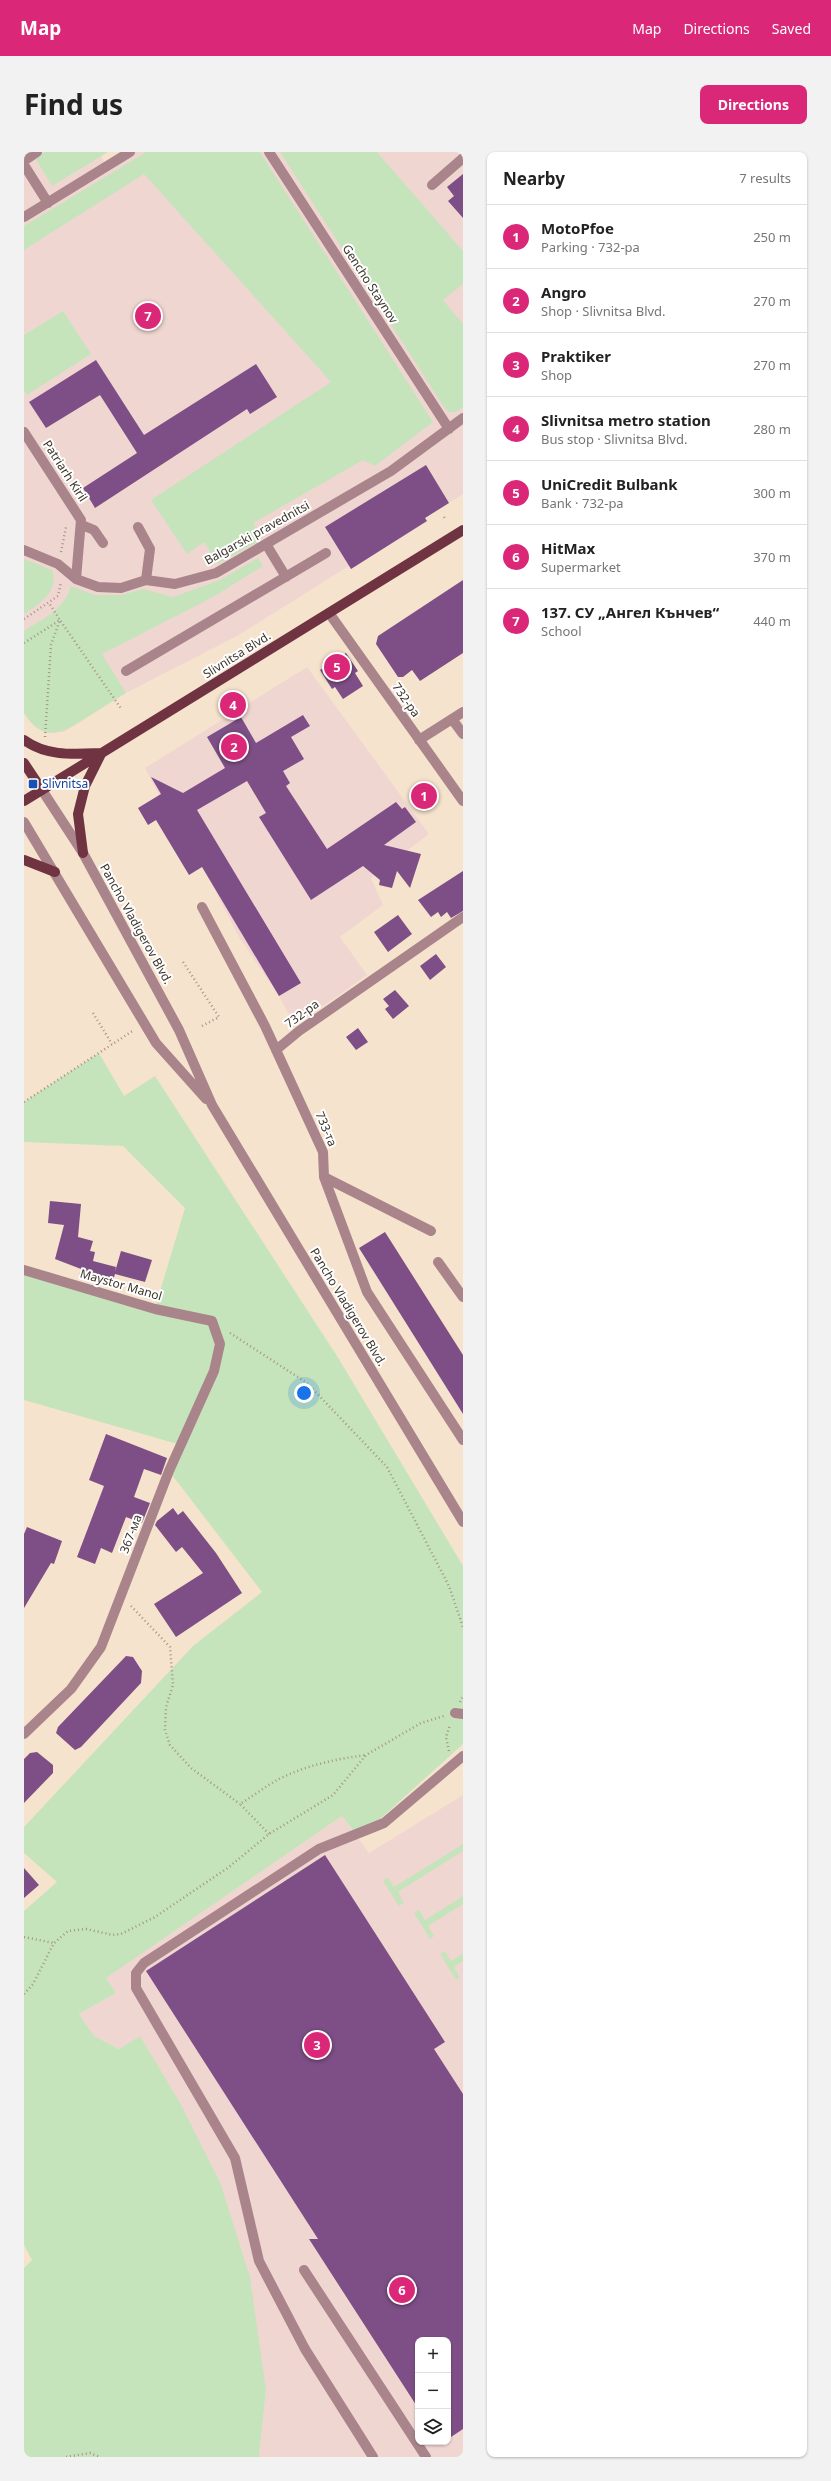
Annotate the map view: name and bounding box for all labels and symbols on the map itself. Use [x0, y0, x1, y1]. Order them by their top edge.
street label: Gencho Staynov [339, 241, 403, 327]
pin: 7 [135, 301, 161, 331]
street label: Patriarh Kiril [39, 437, 92, 505]
street label: Balgarski pravednitsi [201, 497, 312, 569]
street label: Slivnitsa Blvd. [200, 627, 274, 682]
pin: 5 [324, 652, 350, 682]
street label: 732-ра [388, 679, 424, 720]
pin: 4 [220, 690, 246, 720]
pin: 2 [221, 732, 247, 762]
place label: Slivnitsa [42, 775, 88, 792]
marker: Slivnitsa [27, 778, 39, 790]
pin: 1 [411, 781, 437, 811]
street label: Pancho Vladigerov Blvd. [96, 861, 177, 987]
street label: 732-ра [281, 995, 322, 1032]
street label: 733-та [312, 1109, 341, 1149]
street label: Pancho Vladigerov Blvd. [306, 1244, 391, 1369]
street label: Maystor Manol [78, 1265, 164, 1304]
your location [294, 1383, 314, 1403]
street label: 367-ма [115, 1512, 146, 1556]
pin: 3 [304, 2030, 330, 2060]
pin: 6 [389, 2275, 415, 2305]

